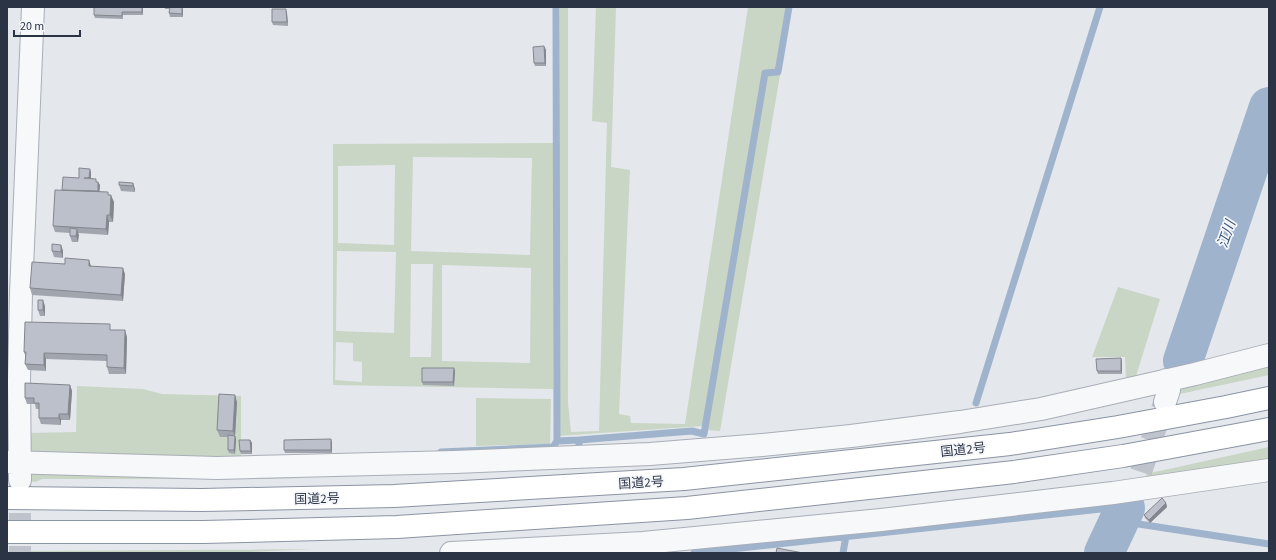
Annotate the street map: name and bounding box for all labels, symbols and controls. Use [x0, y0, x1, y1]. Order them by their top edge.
scale bar [14, 12, 80, 38]
text: 20 m [20, 18, 44, 35]
water label: 江川 [1213, 216, 1242, 251]
street label: 国道2号 [940, 439, 987, 461]
street label: 国道2号 [618, 473, 664, 493]
street label: 国道2号 [294, 490, 340, 508]

